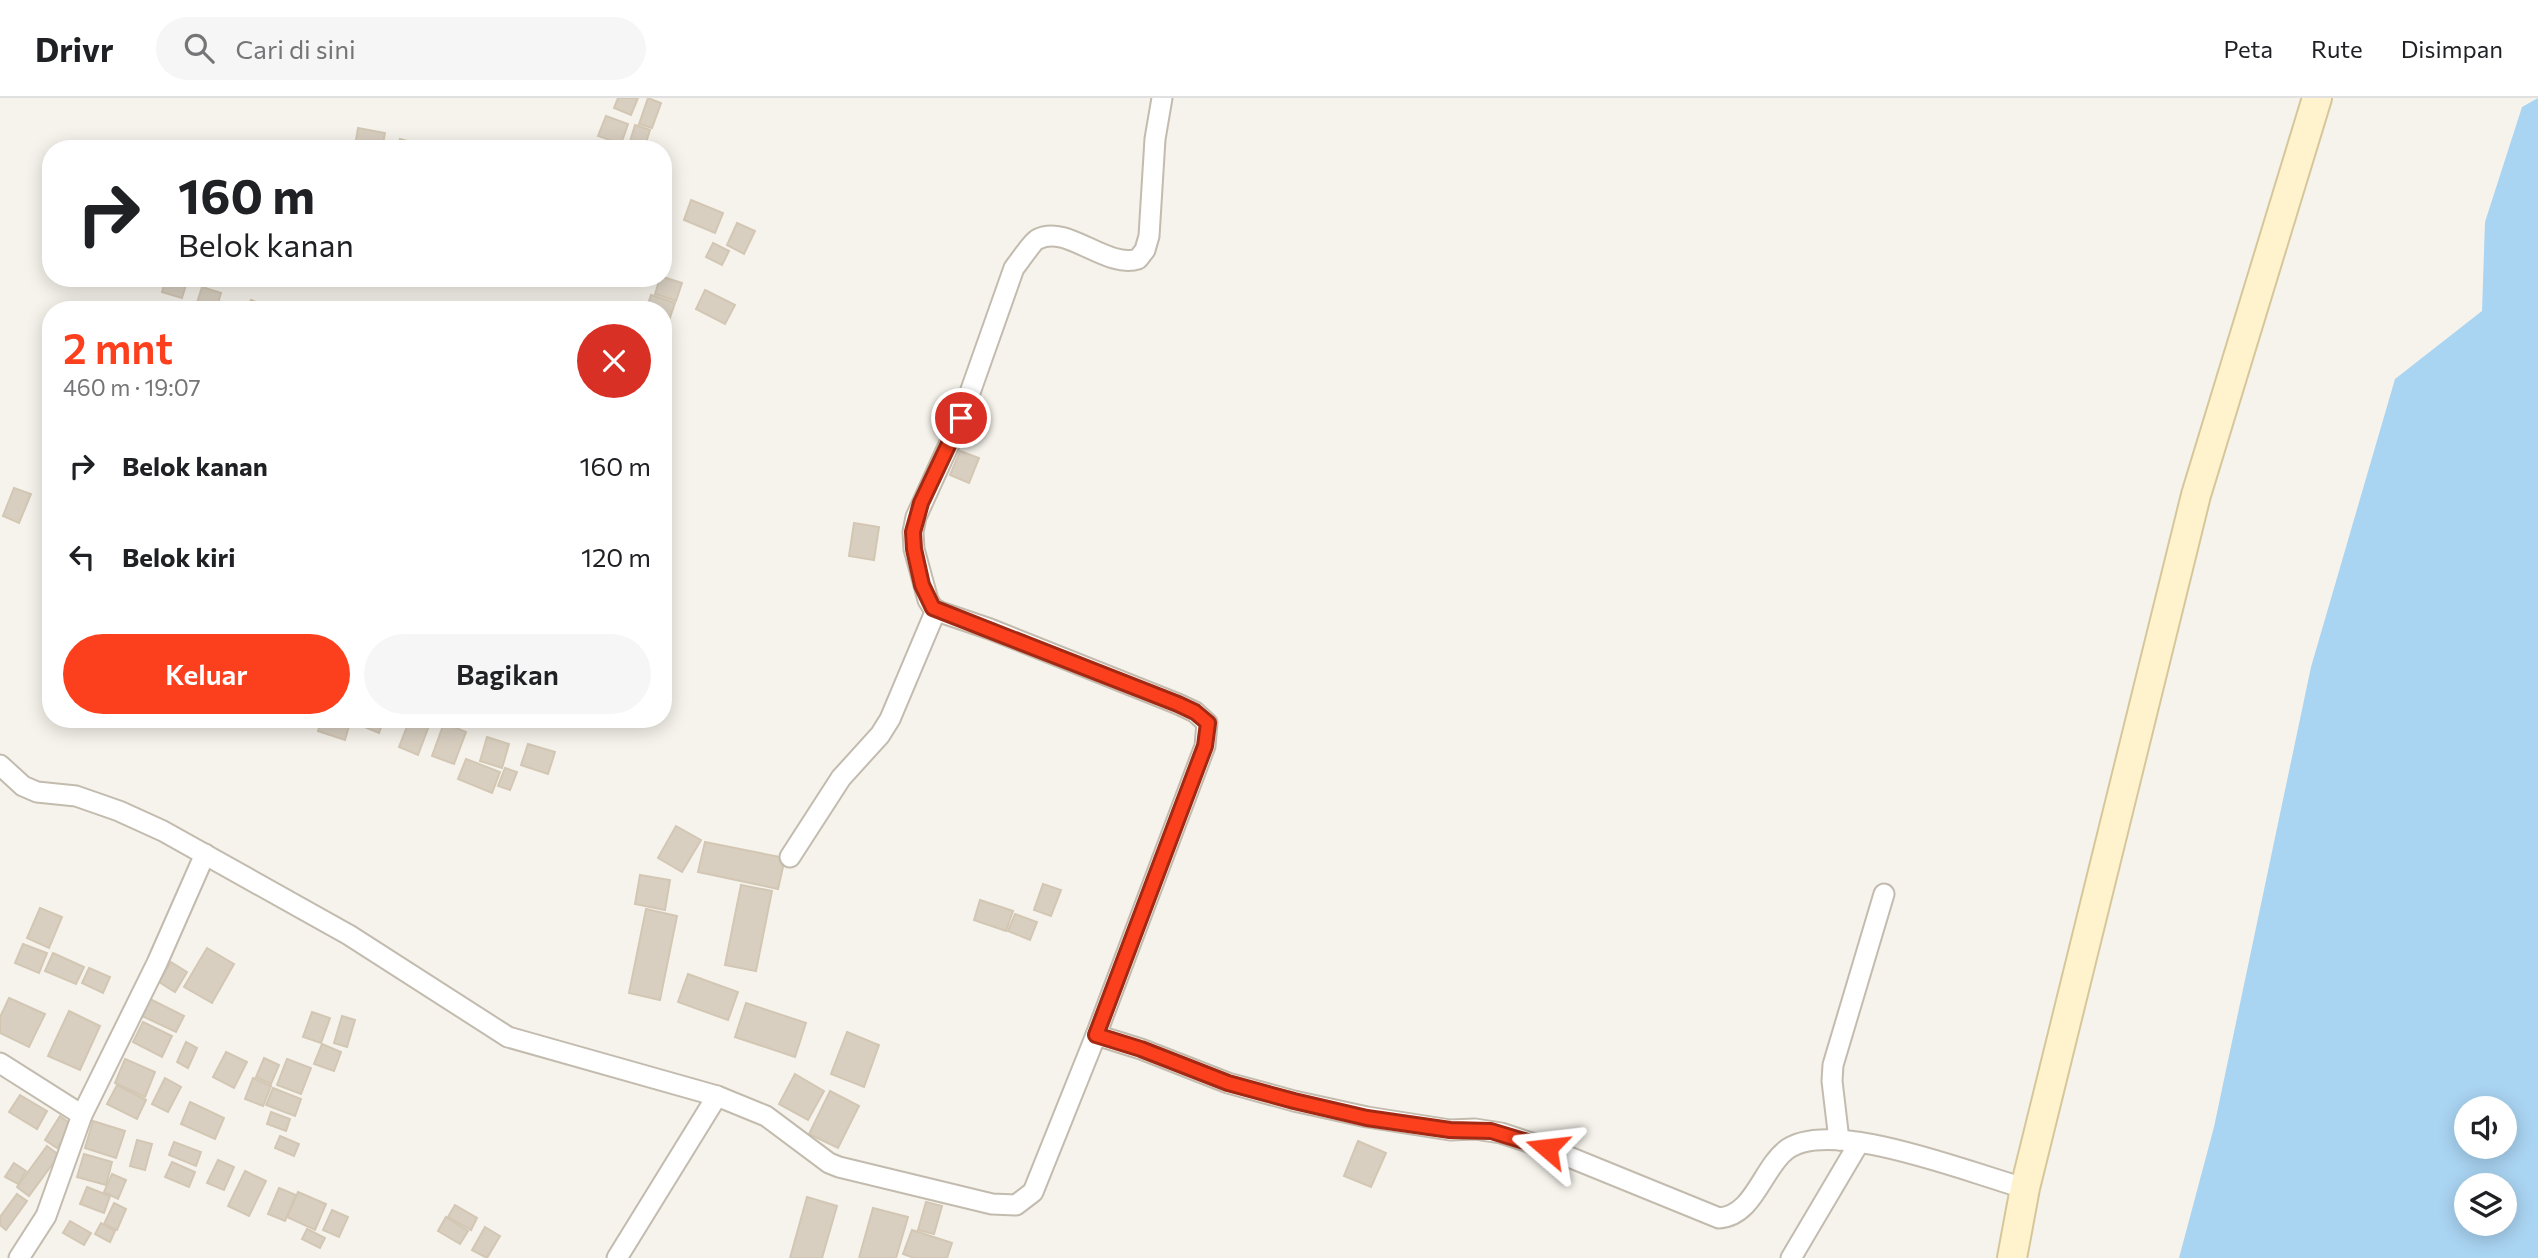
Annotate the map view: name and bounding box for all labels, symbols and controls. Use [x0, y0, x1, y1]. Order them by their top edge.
search box [156, 17, 646, 80]
text: Drivr [35, 28, 114, 69]
icon: search [180, 29, 218, 67]
text: Cari di sini [236, 33, 356, 64]
text: Peta [2223, 34, 2273, 63]
text: Rute [2311, 34, 2363, 63]
text: Disimpan [2401, 34, 2503, 63]
text: 160 m [178, 164, 315, 224]
icon: right [63, 168, 154, 259]
text: Belok kanan [178, 224, 354, 264]
text: 2 mnt [63, 321, 173, 373]
button: close [577, 324, 651, 398]
text: 460 m · 19:07 [63, 373, 201, 401]
pin [931, 388, 991, 448]
icon: arrive [942, 399, 980, 437]
icon: right [63, 447, 101, 485]
text: Belok kanan [122, 450, 268, 481]
text: 160 m [579, 450, 651, 481]
icon: left [63, 538, 101, 576]
text: Belok kiri [122, 541, 236, 572]
text: 120 m [581, 541, 651, 572]
button: Keluar [63, 634, 350, 714]
button: Bagikan [364, 634, 651, 714]
map controls [2454, 1096, 2517, 1236]
button: sound [2454, 1096, 2517, 1159]
position arrow [1510, 1111, 1584, 1185]
button: layers [2454, 1173, 2517, 1236]

